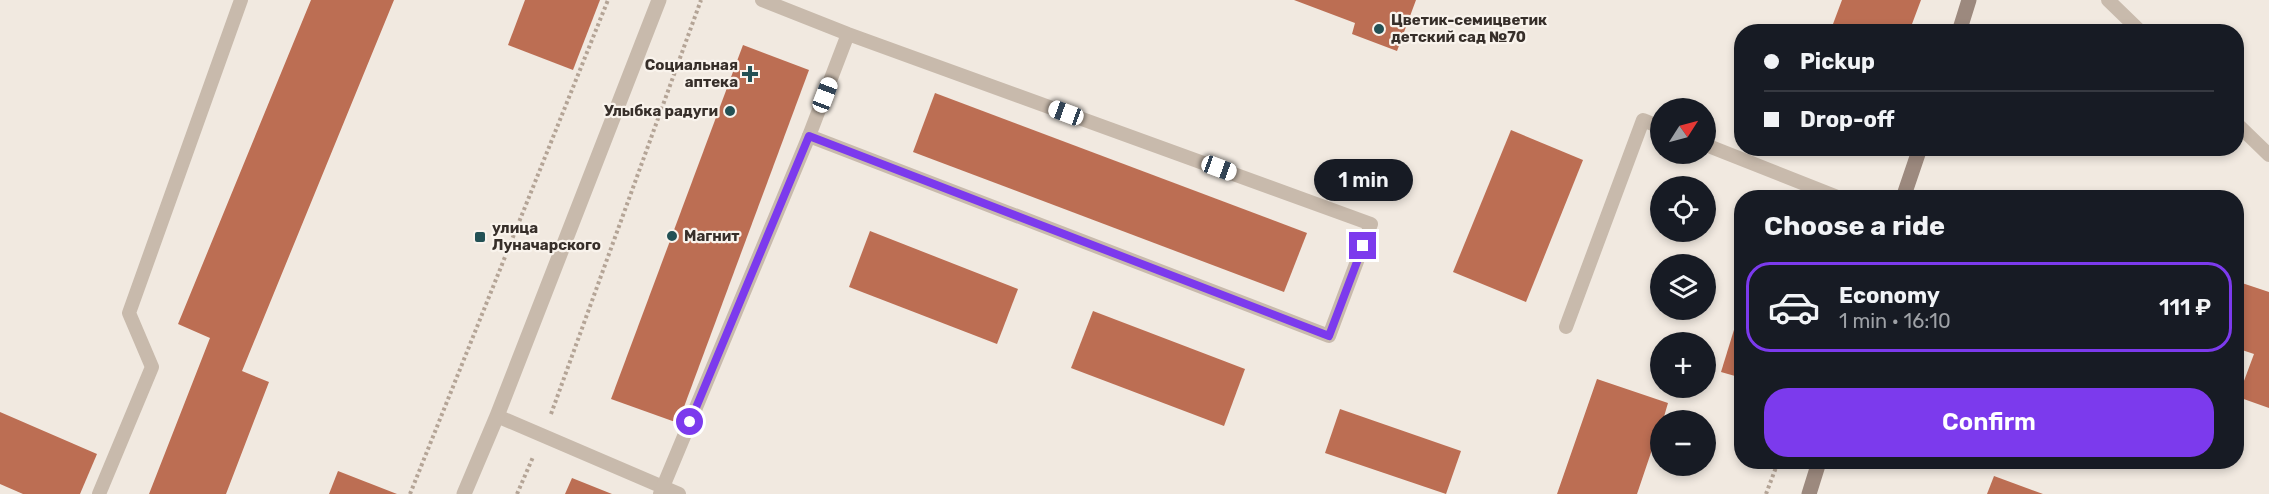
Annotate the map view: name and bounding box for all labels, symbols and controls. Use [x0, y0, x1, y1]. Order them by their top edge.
place label: Цветик-семицветик детский сад №70 [1391, 11, 1547, 46]
marker: Цветик-семицветик детский сад №70 [1372, 22, 1386, 36]
text: Pickup [1800, 48, 1875, 75]
place label: Социальная аптека [645, 56, 738, 91]
marker: Социальная аптека [743, 67, 757, 81]
car [810, 75, 840, 115]
car [1046, 98, 1086, 128]
north arrow [1650, 98, 1716, 164]
map controls [1650, 98, 1716, 476]
place label: Улыбка радуги [604, 102, 718, 120]
marker: Улыбка радуги [723, 104, 737, 118]
text: Drop-off [1800, 106, 1895, 133]
car [1199, 153, 1239, 183]
callout: 1 min [1314, 159, 1412, 201]
text: 1 min [1338, 168, 1389, 192]
button: locate [1650, 176, 1716, 242]
text: Choose a ride [1764, 210, 1945, 242]
place label: улица Луначарского [492, 219, 601, 254]
place label: Магнит [684, 227, 740, 245]
marker: Магнит [665, 229, 679, 243]
marker: улица Луначарского [473, 230, 487, 244]
route end [1349, 232, 1376, 259]
button: layers [1650, 254, 1716, 320]
icon: car [1767, 280, 1821, 334]
text: Economy [1839, 282, 1940, 309]
text: 111 ₽ [2159, 294, 2211, 321]
text: 1 min · 16:10 [1839, 309, 1951, 333]
button: + [1650, 332, 1716, 398]
button: Confirm [1764, 388, 2214, 457]
route start [676, 408, 703, 435]
button: − [1650, 410, 1716, 476]

